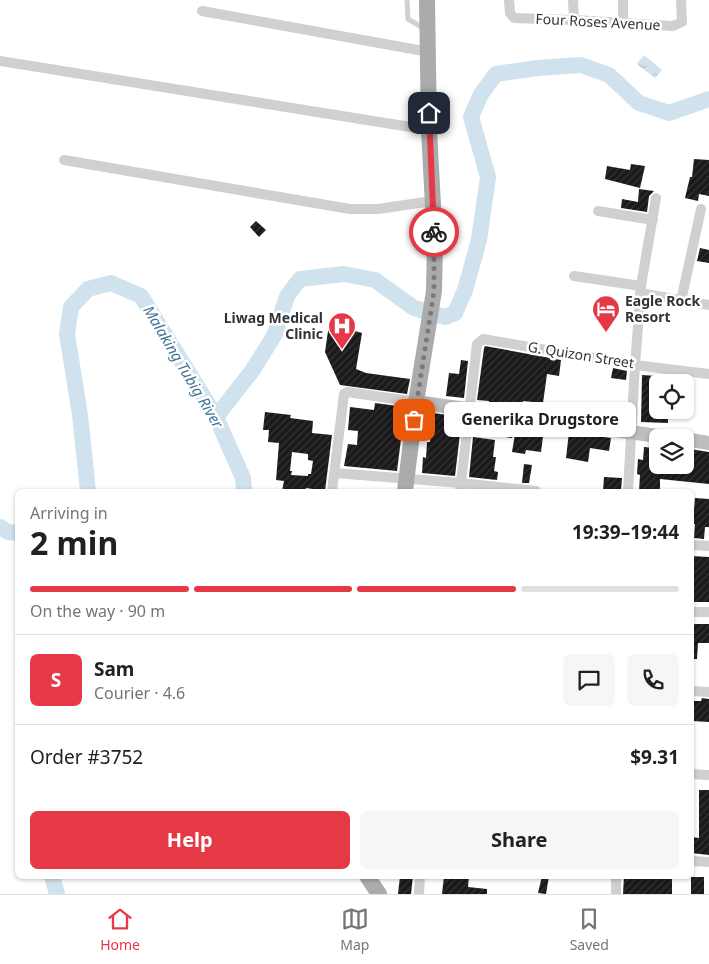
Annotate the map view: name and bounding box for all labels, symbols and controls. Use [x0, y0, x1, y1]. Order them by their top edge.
street label: Four Roses Avenue [535, 9, 661, 34]
pin [408, 92, 450, 134]
icon: home [415, 99, 443, 127]
courier [409, 207, 459, 257]
icon: bike [420, 218, 448, 246]
place label: Eagle Rock Resort [625, 291, 700, 326]
hotel icon: Eagle Rock Resort [591, 294, 621, 333]
water label: Malaking Tubig River [139, 302, 229, 432]
place label: Liwag Medical Clinic [224, 308, 323, 343]
hospital icon: Liwag Medical Clinic [327, 311, 357, 350]
street label: G. Quizon Street [527, 337, 636, 372]
map controls [649, 374, 694, 474]
button: locate [649, 374, 694, 419]
pin [393, 399, 435, 441]
callout: Generika Drugstore [444, 402, 636, 438]
icon: bag [400, 406, 428, 434]
text: Generika Drugstore [461, 408, 619, 430]
button: layers [649, 429, 694, 474]
text: Arriving in [30, 502, 108, 524]
text: 19:39–19:44 [572, 519, 679, 545]
text: 2 min [30, 521, 118, 564]
text: On the way · 90 m [30, 600, 165, 622]
button: chat [563, 654, 615, 706]
button: phone [627, 654, 679, 706]
text: Sam [94, 656, 134, 682]
text: S [51, 667, 61, 693]
text: Courier · 4.6 [94, 682, 185, 704]
text: Order #3752 [30, 744, 143, 770]
text: $9.31 [630, 744, 679, 770]
button: Help [30, 811, 350, 869]
button: Share [360, 811, 679, 869]
tab: Home [100, 905, 140, 954]
tab: Map [340, 905, 369, 954]
tab: Saved [570, 905, 609, 954]

